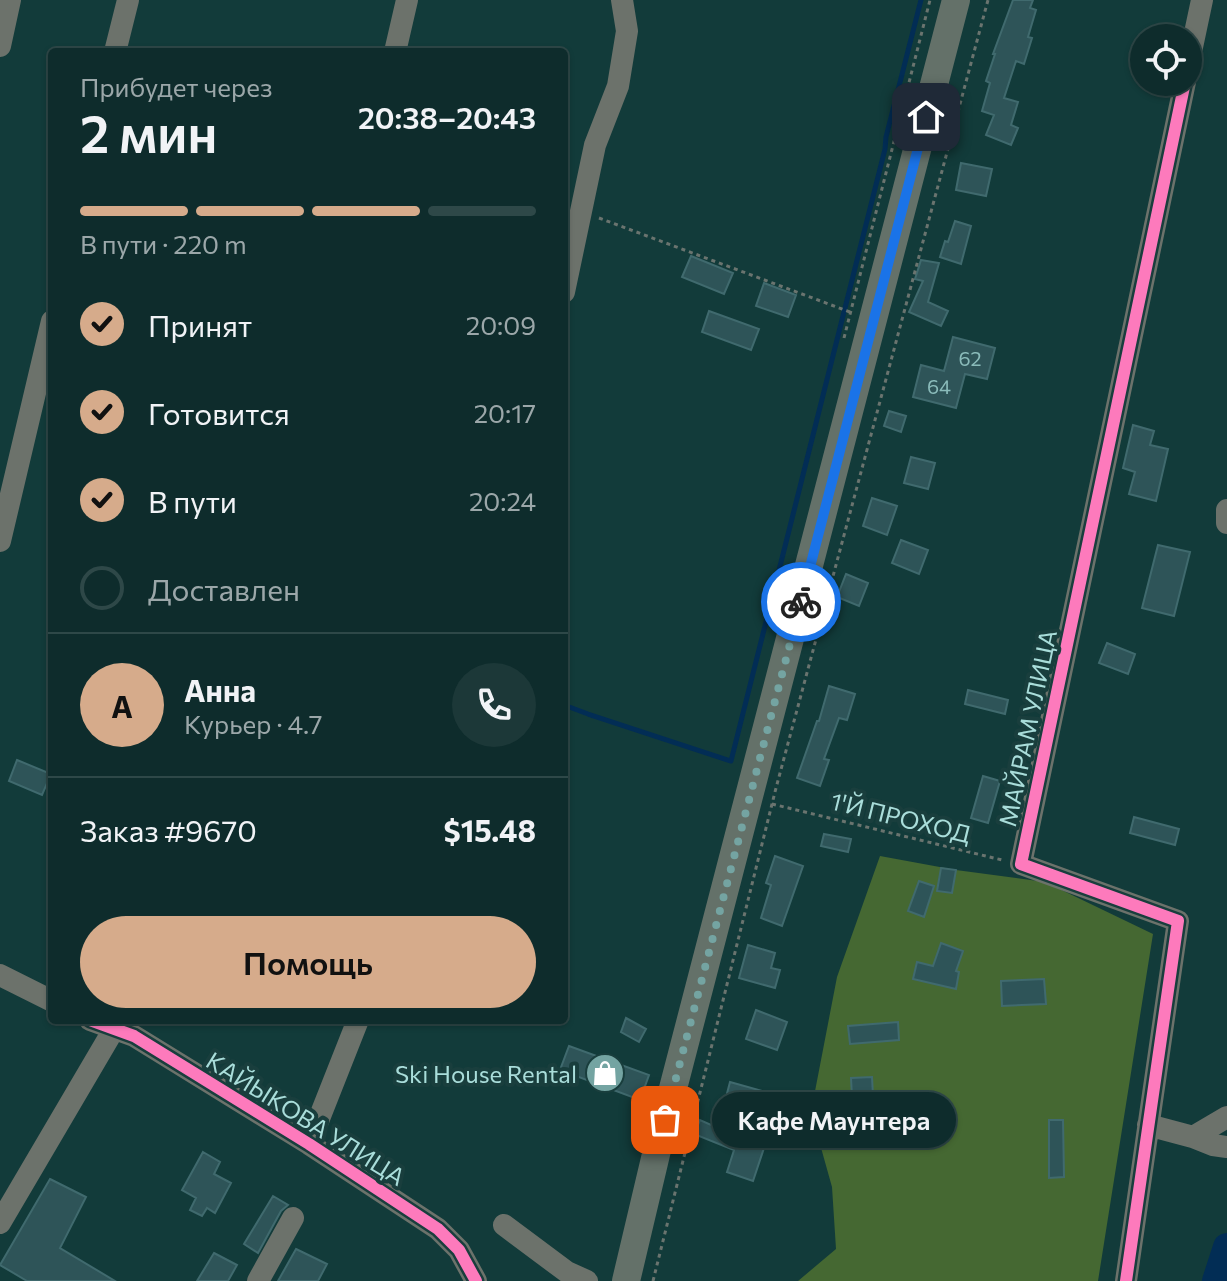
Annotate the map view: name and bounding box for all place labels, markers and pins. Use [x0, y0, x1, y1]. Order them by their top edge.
pin [892, 83, 960, 151]
shop icon: Ski House Rental [584, 1052, 626, 1094]
place label: Ski House Rental [395, 1059, 577, 1088]
pin [631, 1086, 699, 1154]
callout: Кафе Маунтера [713, 1092, 957, 1148]

